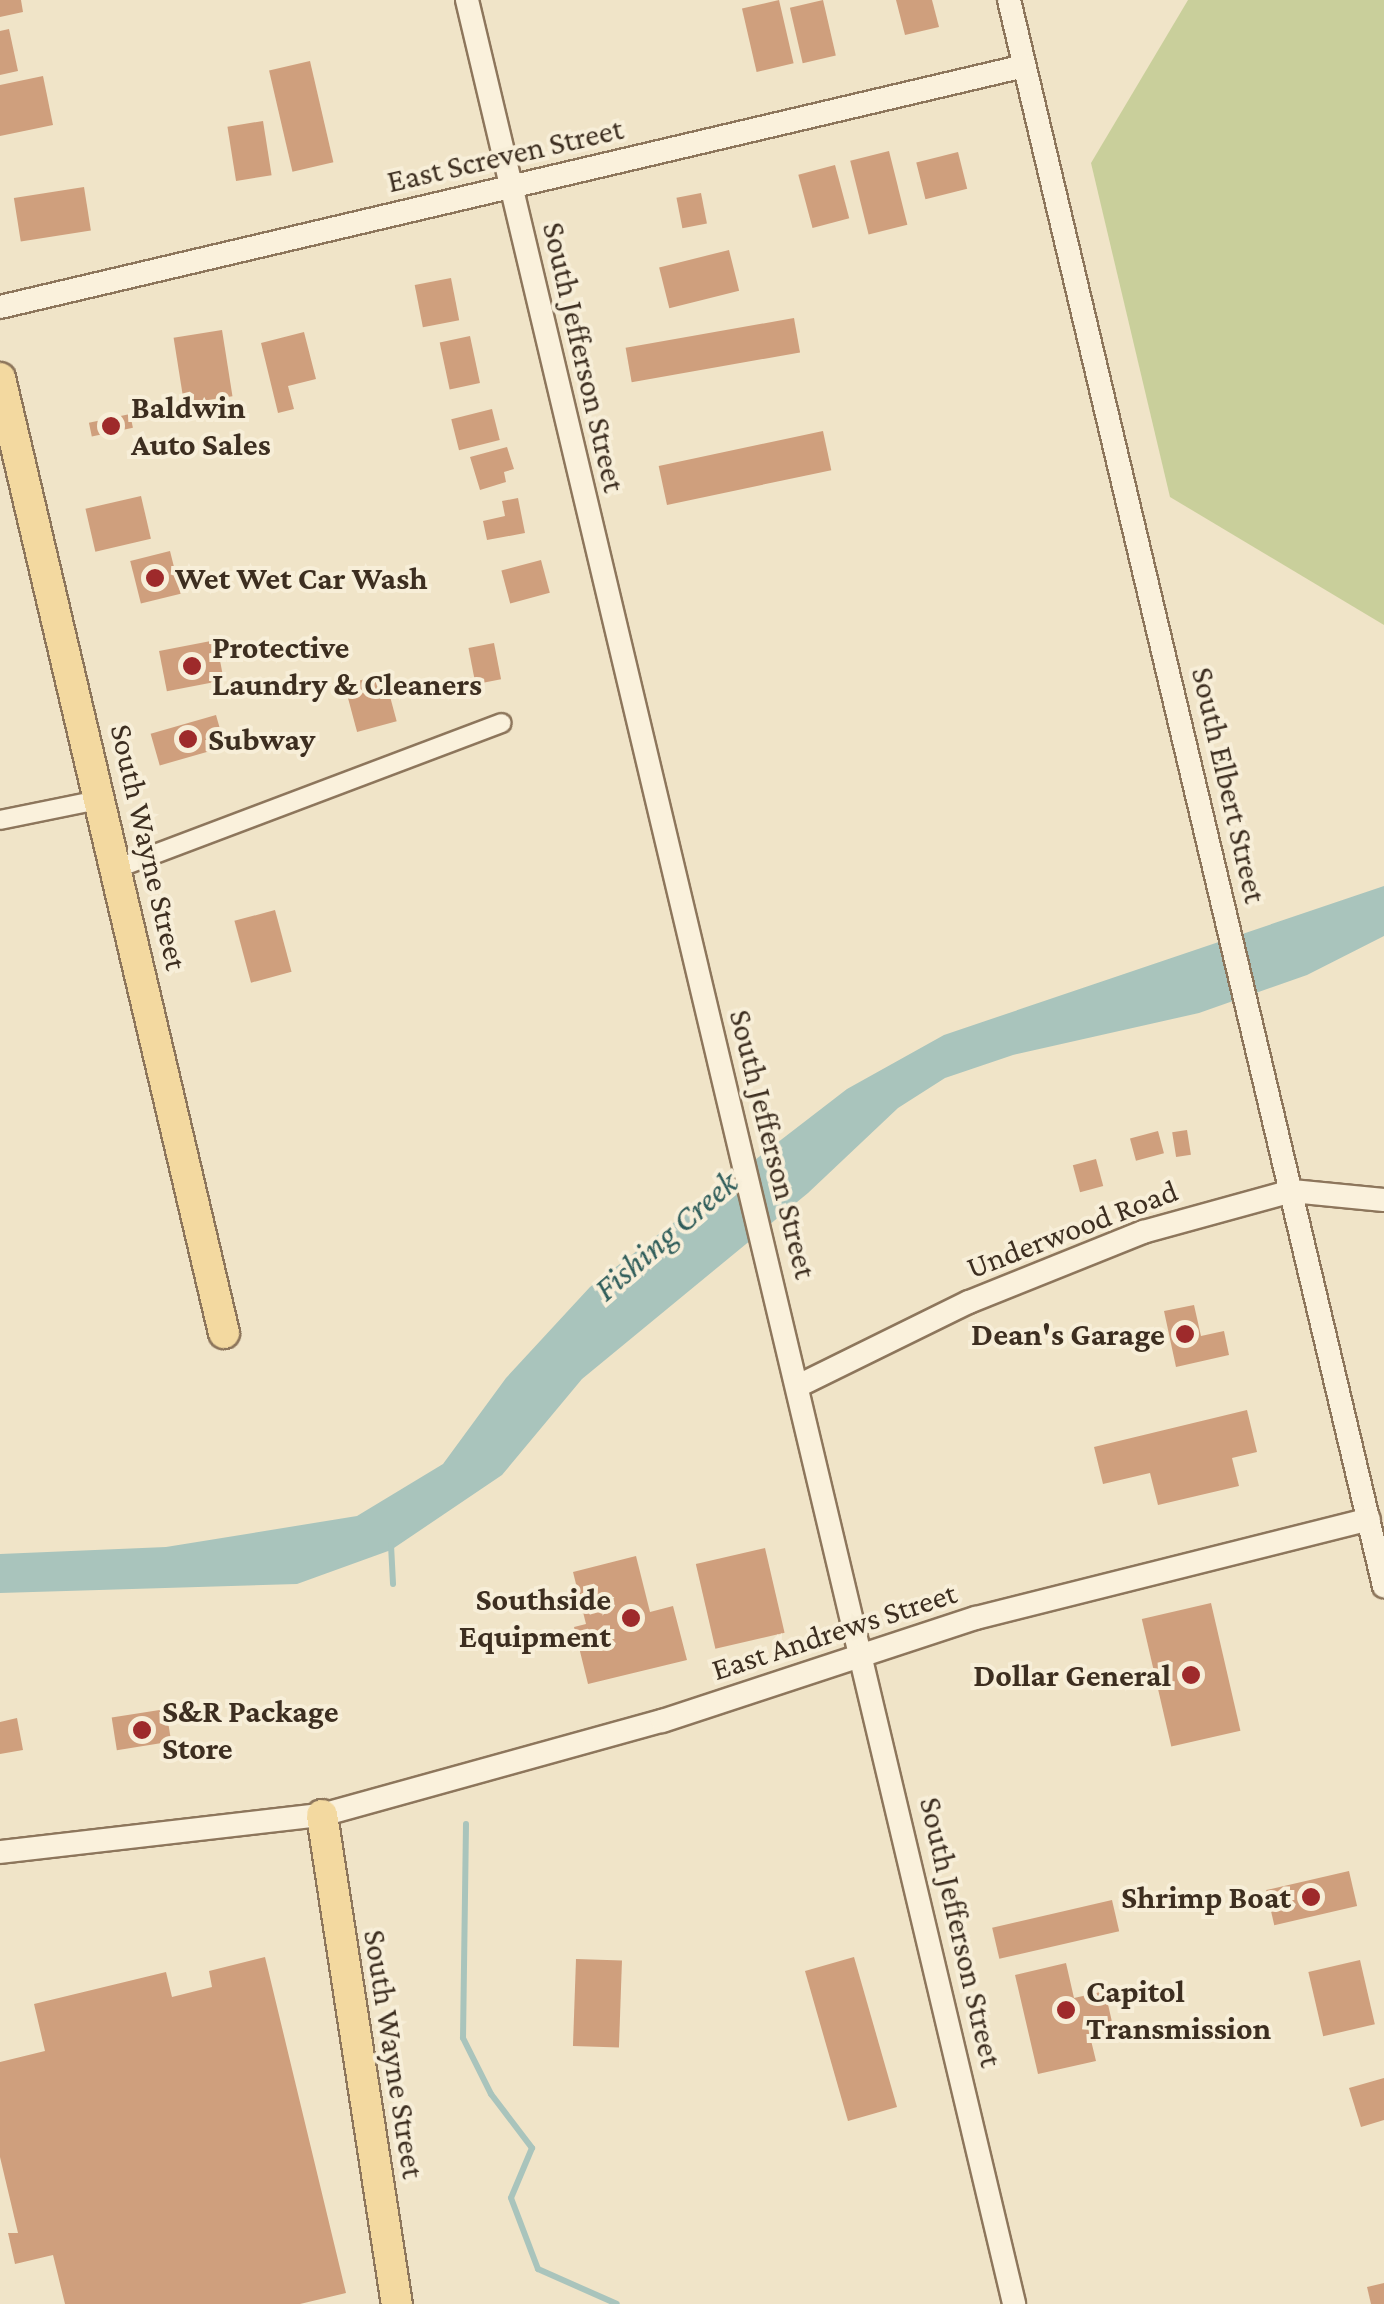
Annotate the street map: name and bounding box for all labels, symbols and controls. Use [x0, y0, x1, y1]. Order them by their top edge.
street label: East Screven Street [383, 109, 627, 201]
street label: South Jefferson Street [534, 218, 634, 496]
place label: Baldwin Auto Sales [131, 389, 271, 464]
marker: Baldwin Auto Sales [100, 415, 122, 437]
place label: Wet Wet Car Wash [175, 559, 428, 597]
marker: Wet Wet Car Wash [144, 567, 166, 589]
place label: Protective Laundry & Cleaners [212, 629, 482, 704]
marker: Protective Laundry & Cleaners [181, 655, 203, 677]
street label: South Elbert Street [1183, 663, 1275, 907]
street label: South Wayne Street [102, 720, 196, 974]
place label: Subway [208, 720, 315, 758]
marker: Subway [177, 728, 199, 750]
street label: South Jefferson Street [721, 1006, 825, 1282]
water label: Fishing Creek [585, 1162, 747, 1310]
street label: Underwood Road [961, 1171, 1183, 1287]
place label: Dean's Garage [971, 1315, 1165, 1353]
marker: Dean's Garage [1174, 1323, 1196, 1345]
street label: East Andrews Street [707, 1573, 961, 1689]
place label: Southside Equipment [459, 1581, 611, 1656]
marker: Southside Equipment [620, 1607, 642, 1629]
place label: Dollar General [973, 1656, 1171, 1694]
marker: Dollar General [1180, 1664, 1202, 1686]
place label: S&R Package Store [162, 1693, 339, 1768]
marker: S&R Package Store [131, 1719, 153, 1741]
street label: South Jefferson Street [911, 1793, 1011, 2071]
place label: Shrimp Boat [1121, 1878, 1291, 1916]
marker: Shrimp Boat [1300, 1886, 1322, 1908]
street label: South Wayne Street [355, 1927, 433, 2181]
place label: Capitol Transmission [1086, 1973, 1271, 2048]
marker: Capitol Transmission [1055, 1999, 1077, 2021]

